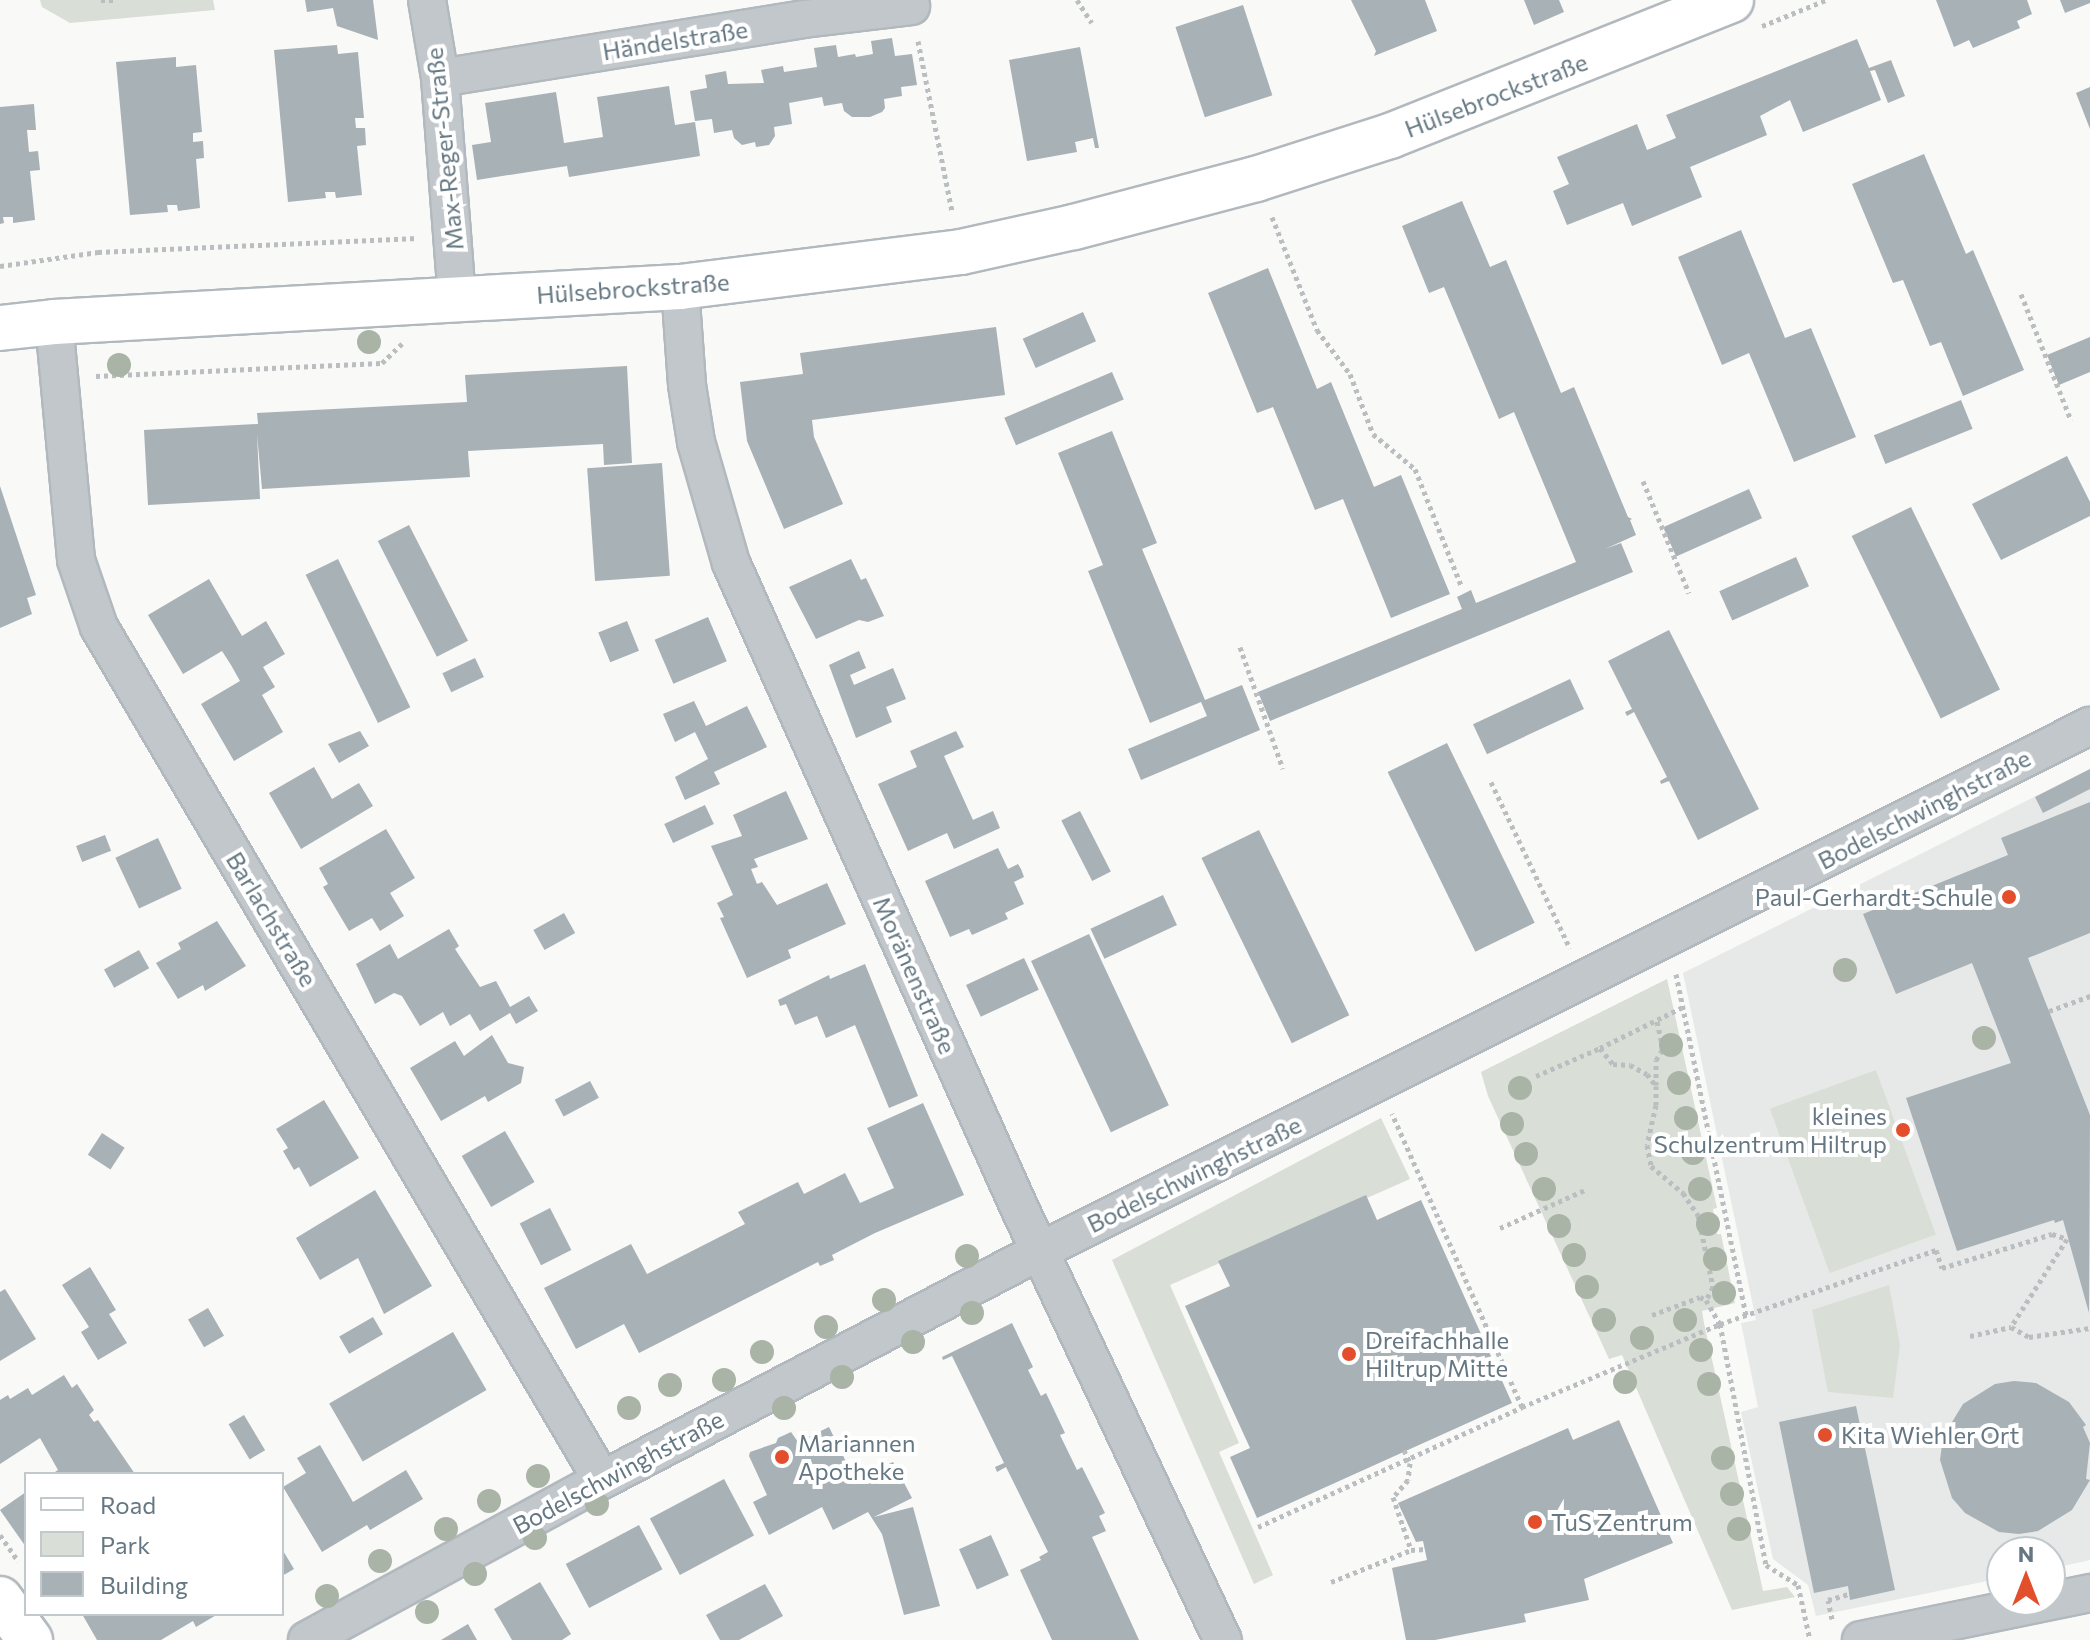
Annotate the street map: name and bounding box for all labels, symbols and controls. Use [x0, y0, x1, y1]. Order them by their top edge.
street label: Händelstraße [600, 14, 750, 66]
street label: Max-Reger-Straße [419, 46, 469, 252]
street label: Hülsebrockstraße [1401, 47, 1591, 143]
street label: Hülsebrockstraße [536, 267, 730, 309]
street label: Bodelschwinghstraße [1813, 743, 2035, 875]
street label: Barlachstraße [221, 847, 323, 991]
place label: Paul-Gerhardt-Schule [1755, 883, 1993, 911]
marker: Paul-Gerhardt-Schule [2000, 888, 2018, 906]
street label: Moränenstraße [867, 892, 963, 1058]
place label: kleines Schulzentrum Hiltrup [1654, 1102, 1887, 1158]
street label: Bodelschwinghstraße [1082, 1110, 1306, 1238]
marker: kleines Schulzentrum Hiltrup [1894, 1121, 1912, 1139]
place label: Dreifachhalle Hiltrup Mitte [1365, 1326, 1509, 1382]
marker: Dreifachhalle Hiltrup Mitte [1340, 1345, 1358, 1363]
street label: Bodelschwinghstraße [508, 1404, 728, 1540]
place label: Kita Wiehler Ort [1841, 1421, 2019, 1449]
marker: Kita Wiehler Ort [1816, 1426, 1834, 1444]
place label: Mariannen Apotheke [798, 1429, 916, 1485]
marker: Mariannen Apotheke [773, 1448, 791, 1466]
legend [24, 1472, 284, 1616]
text: Road [100, 1490, 156, 1519]
place label: TuS Zentrum [1551, 1508, 1693, 1536]
marker: TuS Zentrum [1526, 1513, 1544, 1531]
text: Park [100, 1530, 150, 1559]
north arrow [1986, 1536, 2066, 1616]
text: N [2018, 1540, 2034, 1567]
text: Building [100, 1570, 188, 1599]

